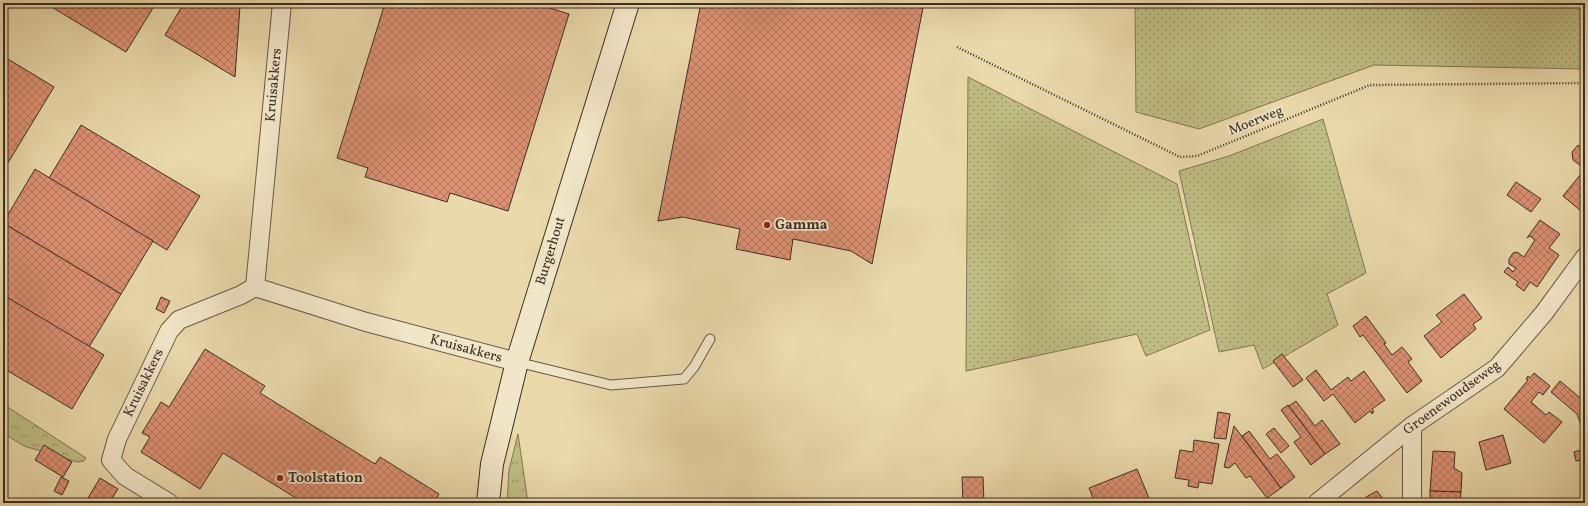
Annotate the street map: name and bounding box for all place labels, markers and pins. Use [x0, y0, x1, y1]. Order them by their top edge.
place label: Gamma [775, 216, 828, 235]
marker: Gamma [762, 220, 772, 230]
place label: Toolstation [288, 469, 363, 488]
marker: Toolstation [275, 473, 285, 483]

